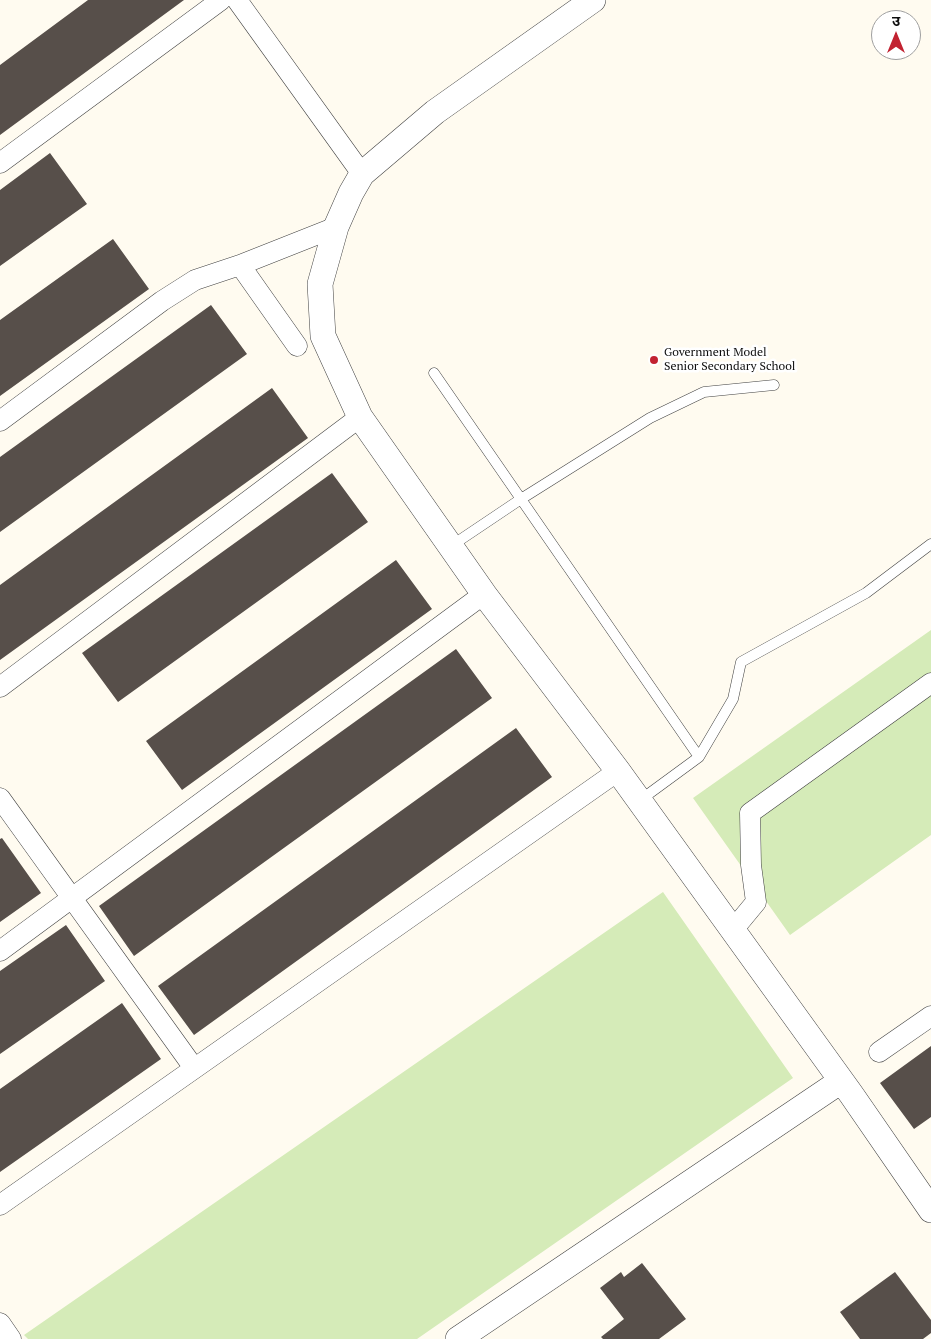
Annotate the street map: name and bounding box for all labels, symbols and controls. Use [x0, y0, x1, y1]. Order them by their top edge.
north arrow [871, 10, 921, 60]
text: उ [892, 11, 900, 30]
place label: Government Model Senior Secondary School [664, 346, 795, 374]
marker: Government Model Senior Secondary School [648, 354, 660, 366]

